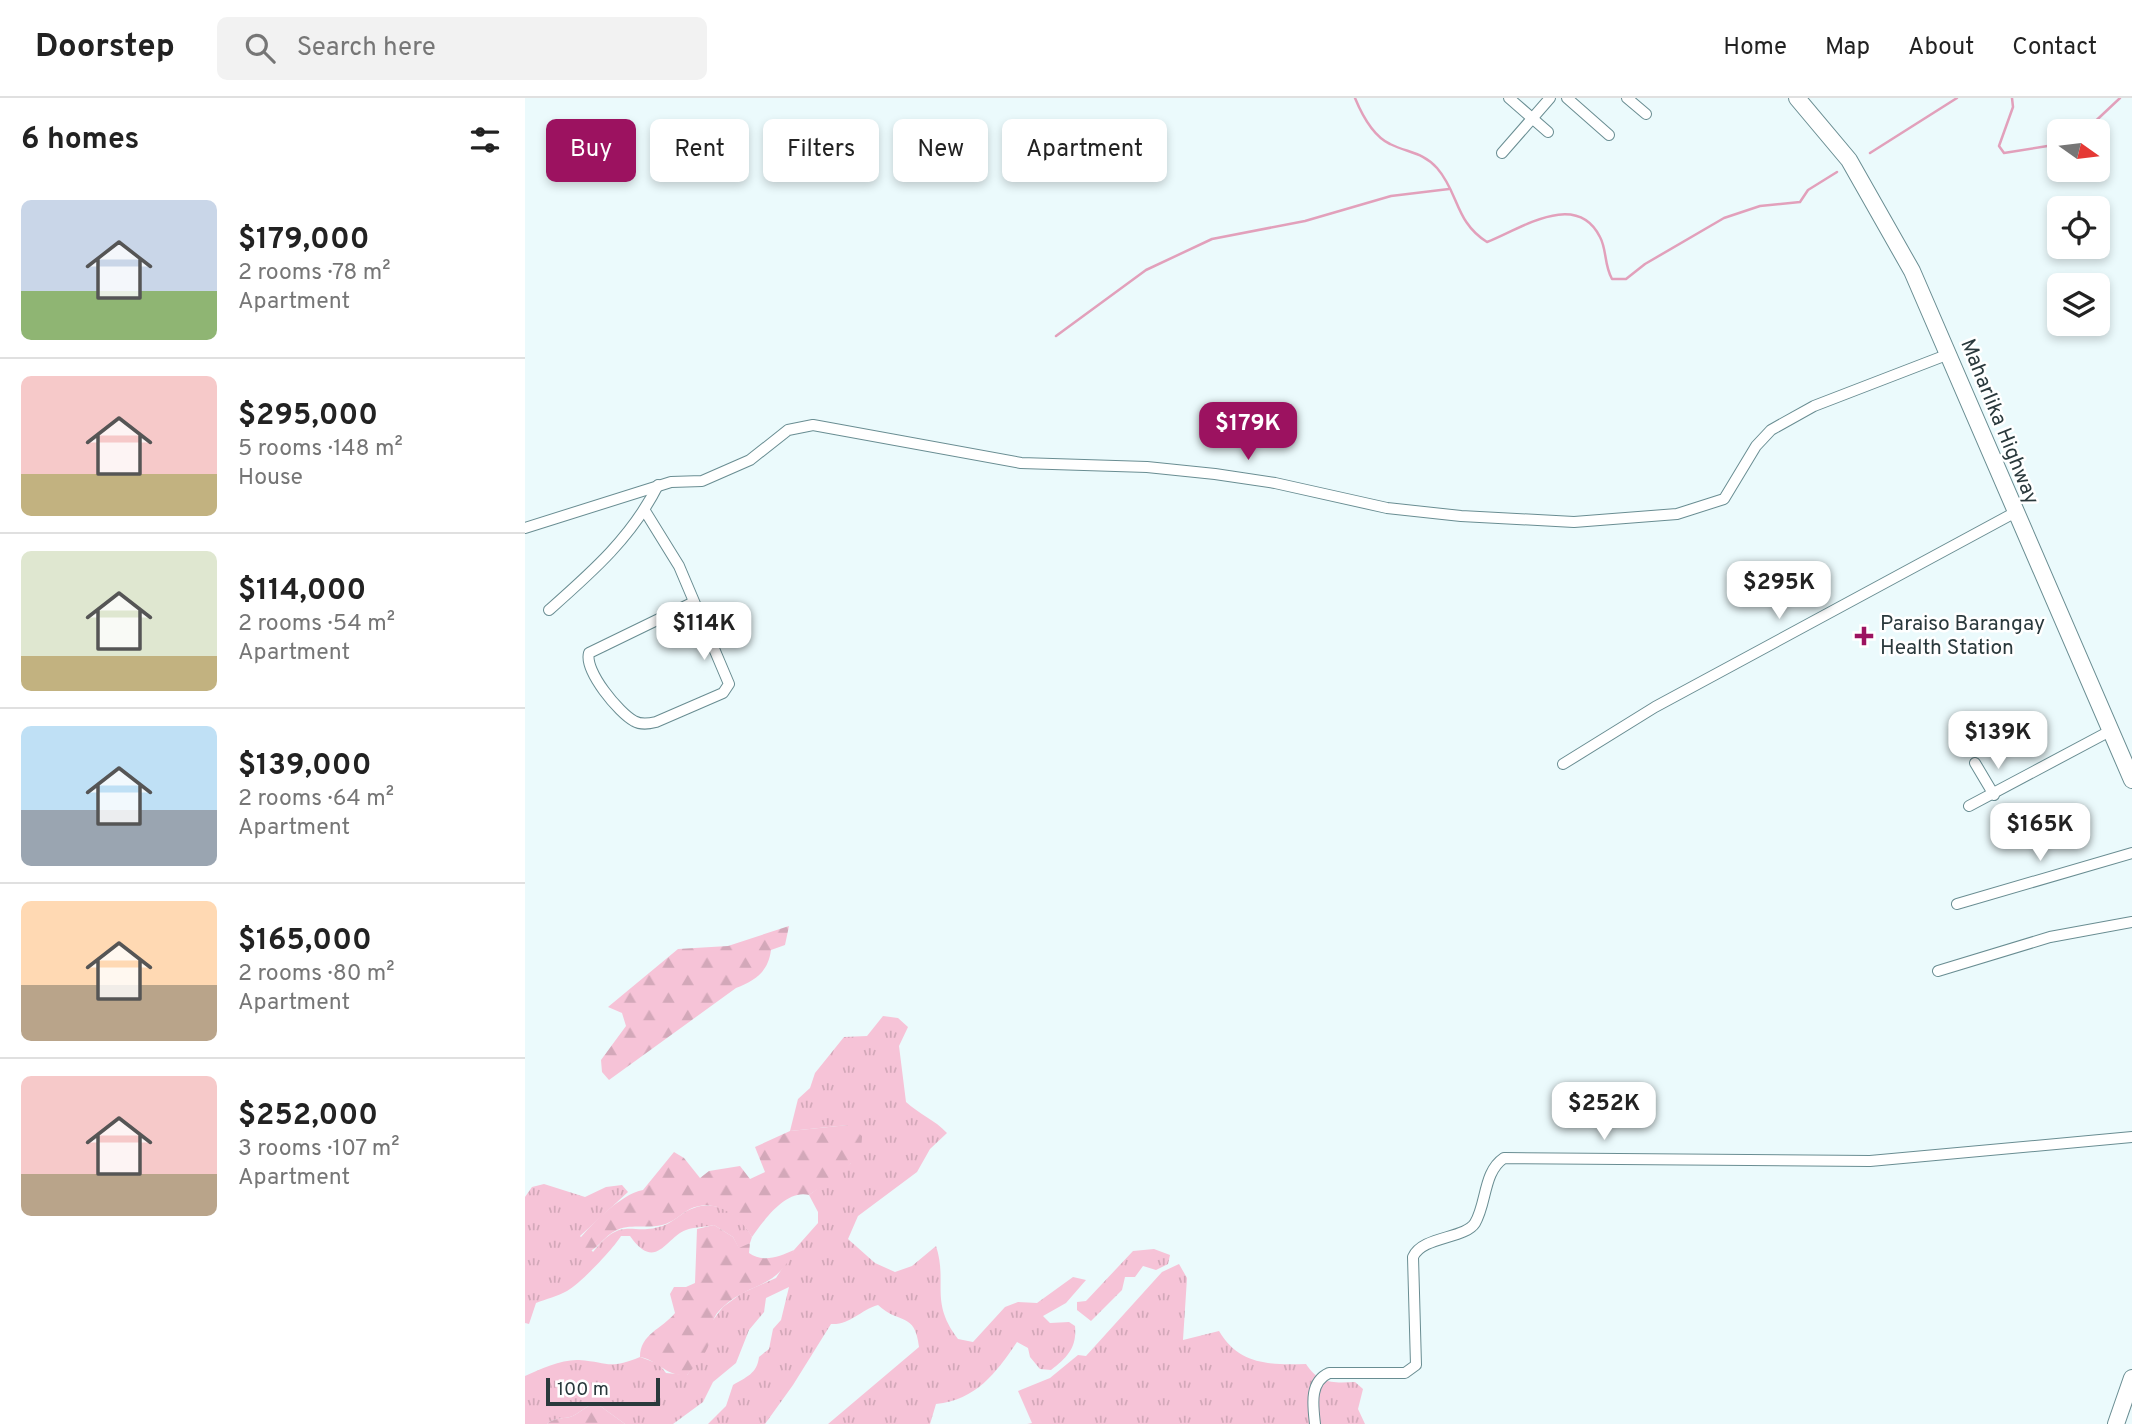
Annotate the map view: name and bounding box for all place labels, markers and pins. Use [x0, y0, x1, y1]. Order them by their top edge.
pin: $179K [1199, 402, 1297, 462]
pin: $295K [1730, 561, 1828, 621]
pin: $114K [655, 602, 753, 662]
place label: Paraiso Barangay Health Station [1880, 611, 2045, 662]
marker: Paraiso Barangay Health Station [1854, 626, 1874, 646]
pin: $139K [1949, 712, 2047, 771]
pin: $165K [1991, 804, 2089, 863]
pin: $252K [1555, 1082, 1653, 1142]

